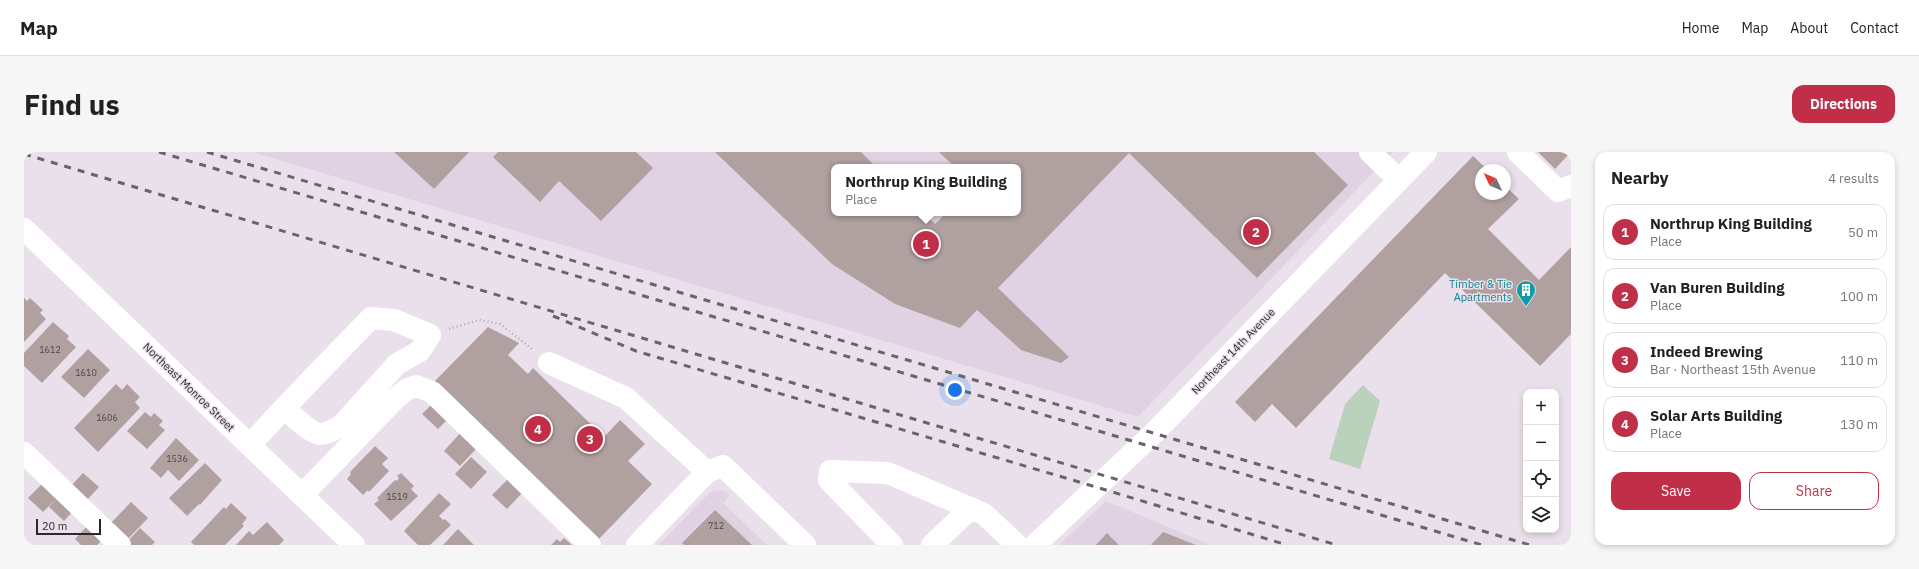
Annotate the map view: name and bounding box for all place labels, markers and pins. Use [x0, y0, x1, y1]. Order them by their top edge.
pin: 2 [1243, 217, 1269, 247]
pin: 1 [913, 229, 939, 259]
place label: Timber & Tie Apartments [1449, 277, 1512, 304]
building icon: Timber & Tie Apartments [1515, 279, 1537, 307]
pin: 4 [525, 414, 551, 444]
pin: 3 [577, 424, 603, 454]

